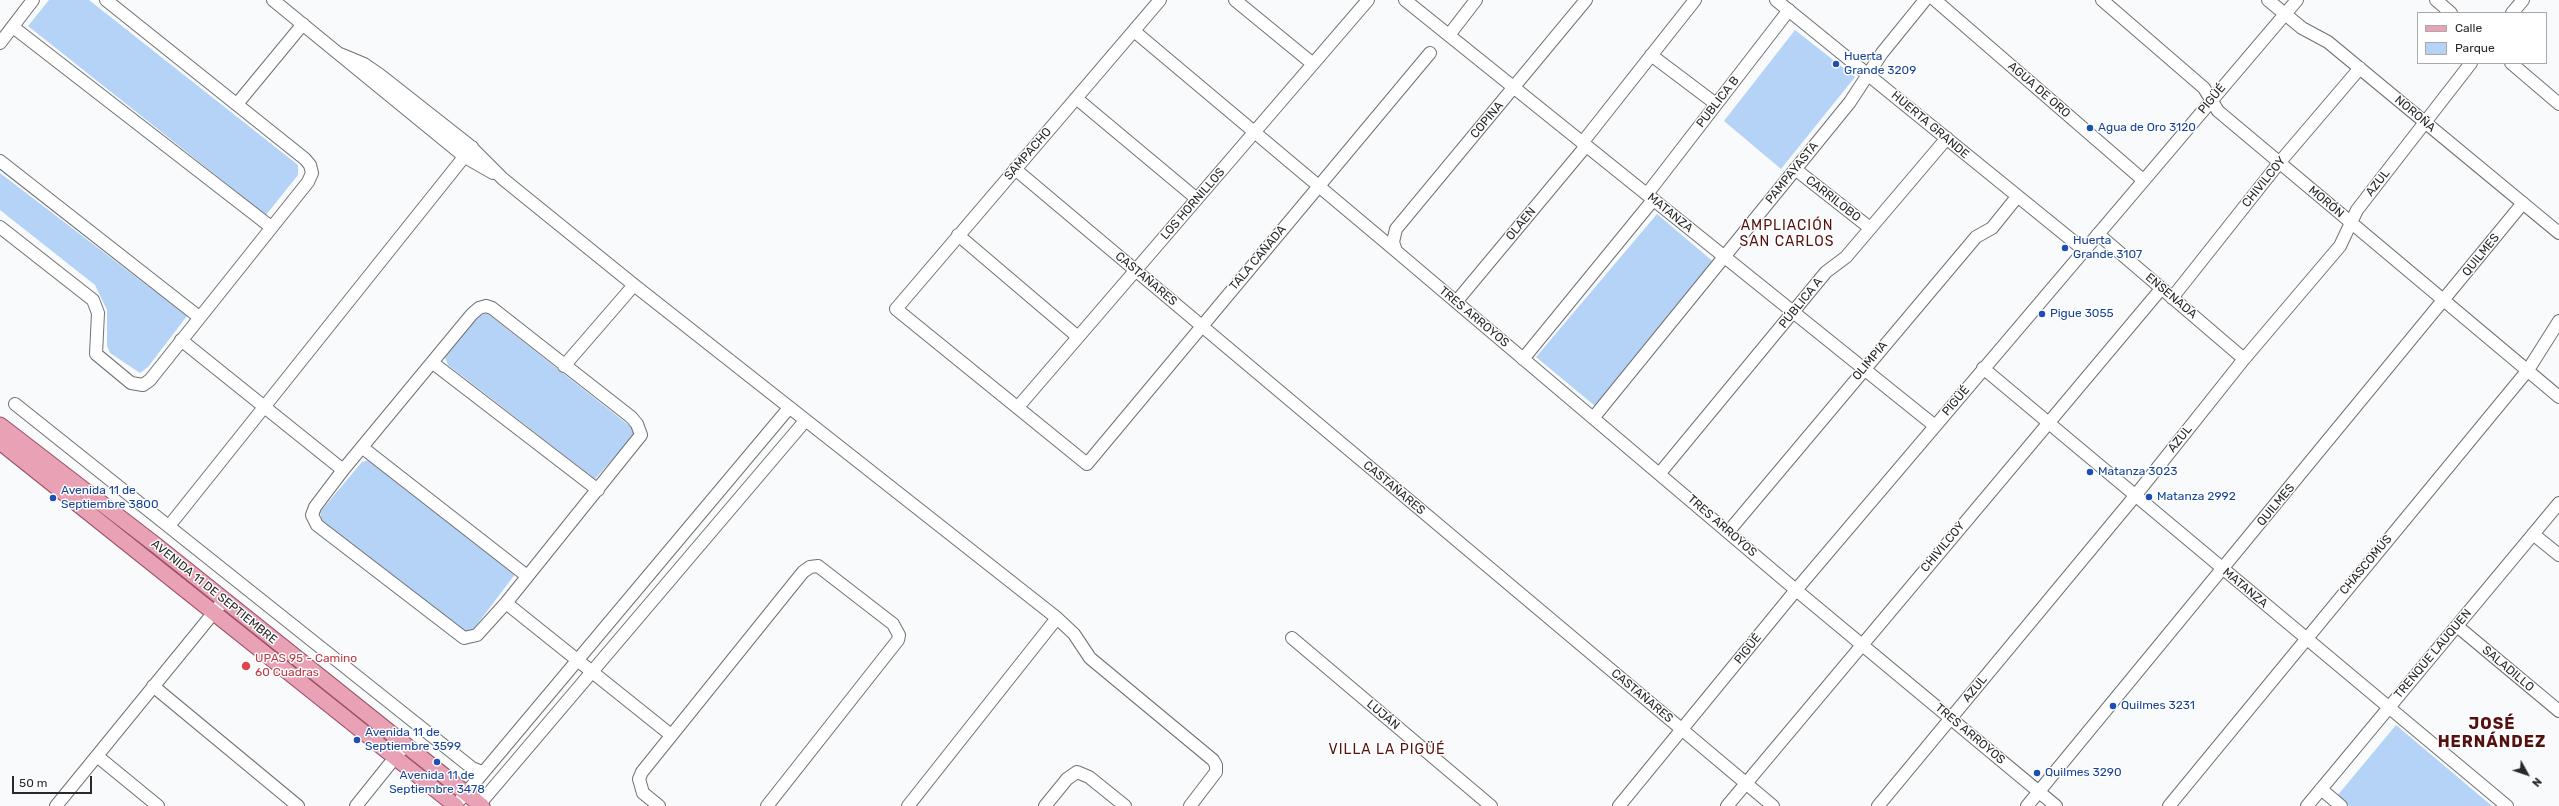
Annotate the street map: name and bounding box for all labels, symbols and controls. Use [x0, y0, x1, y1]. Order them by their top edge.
legend [2417, 12, 2547, 64]
text: Calle [2455, 21, 2482, 35]
text: Parque [2455, 41, 2495, 55]
place label: Huerta Grande 3209 [1844, 50, 1916, 78]
marker: Huerta Grande 3209 [1831, 59, 1841, 69]
street label: AGUA DE ORO [2005, 59, 2073, 121]
street label: PUBLICA B [1694, 74, 1742, 130]
street label: PIGÜÉ [2195, 81, 2229, 117]
street label: HUERTA GRANDE [1888, 88, 1972, 162]
street label: NOROÑA [2392, 93, 2438, 135]
street label: COPINA [1468, 99, 1506, 141]
place label: Agua de Oro 3120 [2098, 121, 2196, 135]
marker: Agua de Oro 3120 [2085, 123, 2095, 133]
street label: SAMPACHO [1001, 125, 1055, 183]
street label: PAMPAYASTA [1763, 139, 1821, 207]
street label: CHIVILCOY [2239, 154, 2289, 210]
street label: LOS HORNILLOS [1158, 165, 1228, 243]
street label: AZUL [2363, 167, 2393, 199]
street label: CARRILOBO [1803, 173, 1863, 225]
street label: MORÓN [2305, 183, 2347, 221]
street label: MATANZA [1644, 190, 1696, 236]
street label: OLAEN [1503, 205, 1539, 243]
district label: AMPLIACIÓN SAN CARLOS [1740, 218, 1834, 250]
street label: TALA CAÑADA [1227, 223, 1289, 293]
street label: QUILMES [2459, 231, 2503, 279]
place label: Huerta Grande 3107 [2073, 234, 2142, 262]
marker: Huerta Grande 3107 [2060, 243, 2070, 253]
street label: CASTAÑARES [1112, 249, 1180, 309]
street label: ENSENADA [2142, 270, 2200, 322]
street label: PÚBLICA A [1776, 275, 1826, 331]
street label: TRES ARROYOS [1436, 284, 1512, 350]
place label: Pigue 3055 [2050, 307, 2114, 321]
marker: Pigue 3055 [2037, 309, 2047, 319]
street label: OLIMPIA [1849, 338, 1891, 384]
street label: PIGÜÉ [1939, 383, 1973, 419]
street label: AZUL [2165, 423, 2195, 455]
street label: CASTAÑARES [1360, 458, 1428, 518]
place label: Matanza 3023 [2098, 465, 2177, 479]
marker: Matanza 3023 [2085, 467, 2095, 477]
street label: QUILMES [2254, 481, 2298, 529]
place label: Avenida 11 de Septiembre 3800 [61, 484, 159, 512]
place label: Matanza 2992 [2157, 490, 2236, 504]
street label: TRES ARROYOS [1684, 492, 1760, 560]
marker: Matanza 2992 [2144, 492, 2154, 502]
marker: Avenida 11 de Septiembre 3800 [48, 493, 58, 503]
street label: CHIVILCOY [1918, 519, 1968, 575]
street label: CHASCOMÚS [2337, 532, 2395, 598]
street label: AVENIDA 11 DE SEPTIEMBRE [148, 537, 280, 647]
street label: MATANZA [2220, 565, 2270, 611]
street label: TRENQUE LAUQUEN [2391, 606, 2475, 702]
street label: PIGÜÉ [1731, 631, 1765, 667]
street label: SALADILLO [2479, 643, 2537, 695]
place label: UPAS 95 - Camino 60 Cuadras [255, 652, 357, 680]
marker: UPAS 95 - Camino 60 Cuadras [240, 660, 252, 672]
street label: CASTAÑARES [1608, 666, 1676, 726]
street label: AZUL [1960, 673, 1990, 705]
street label: LUJÁN [1364, 697, 1402, 733]
place label: Quilmes 3231 [2121, 699, 2195, 713]
street label: TRES ARROYOS [1932, 701, 2008, 767]
marker: Quilmes 3231 [2108, 701, 2118, 711]
district label: JOSÉ HERNÁNDEZ [2438, 714, 2546, 752]
place label: Avenida 11 de Septiembre 3599 [365, 726, 461, 754]
marker: Avenida 11 de Septiembre 3599 [352, 735, 362, 745]
district label: VILLA LA PIGÜÉ [1329, 742, 1445, 758]
north arrow [2507, 754, 2547, 794]
marker: Avenida 11 de Septiembre 3478 [432, 757, 442, 767]
place label: Quilmes 3290 [2045, 766, 2122, 780]
scale bar [14, 768, 94, 794]
marker: Quilmes 3290 [2032, 768, 2042, 778]
place label: Avenida 11 de Septiembre 3478 [389, 769, 485, 797]
text: N [2529, 775, 2544, 789]
text: 50 m [19, 776, 47, 790]

